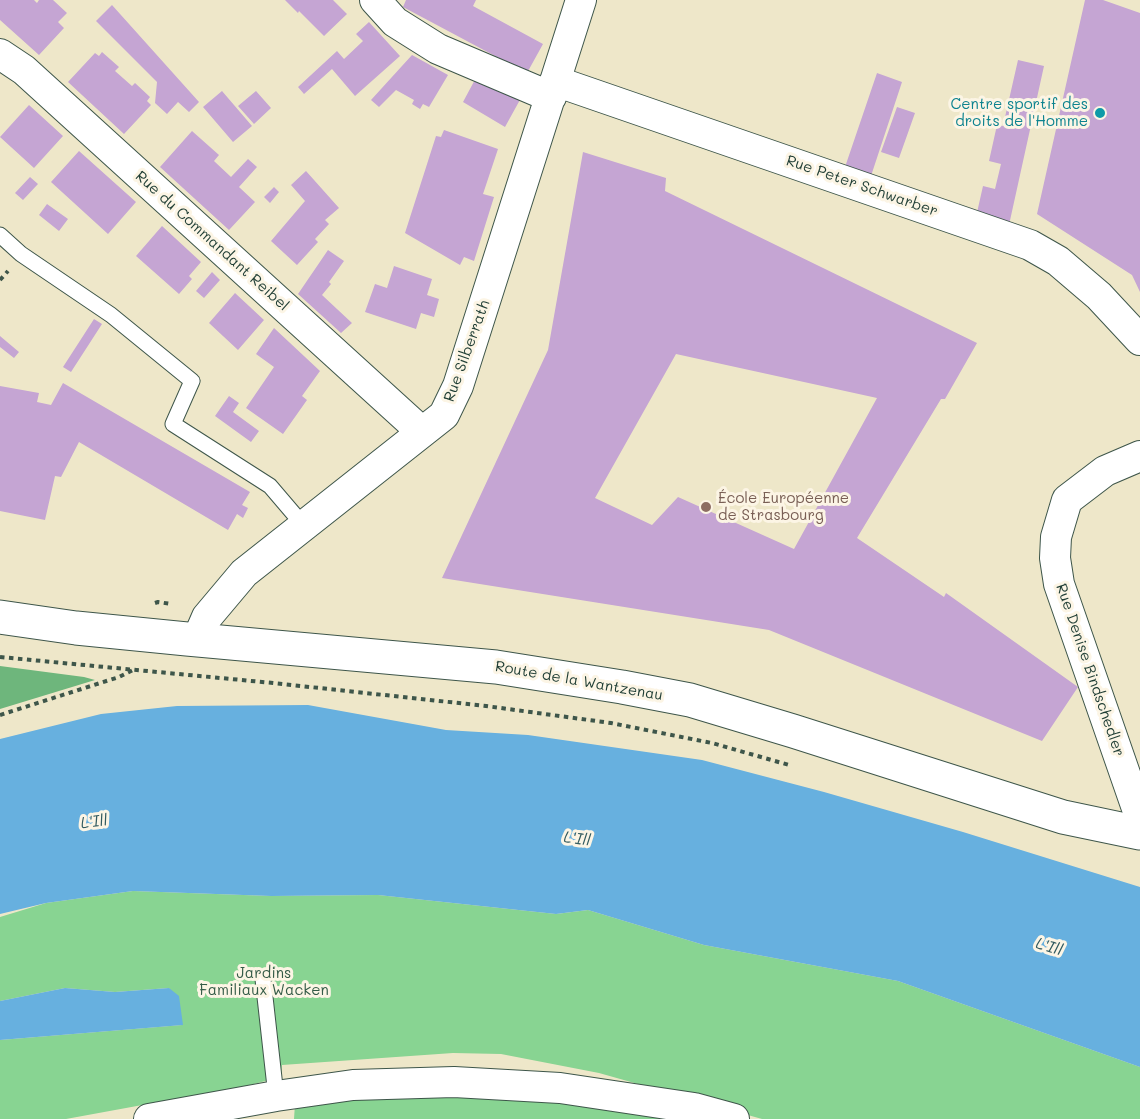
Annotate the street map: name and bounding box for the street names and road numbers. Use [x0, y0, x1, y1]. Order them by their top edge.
street label: Rue Peter Schwarber [784, 152, 940, 220]
street label: Rue du Commandant Reibel [132, 167, 292, 315]
street label: Rue Silberrath [440, 298, 494, 404]
street label: Rue Denise Bindschedler [1052, 581, 1128, 759]
street label: Route de la Wantzenau [494, 657, 664, 705]

